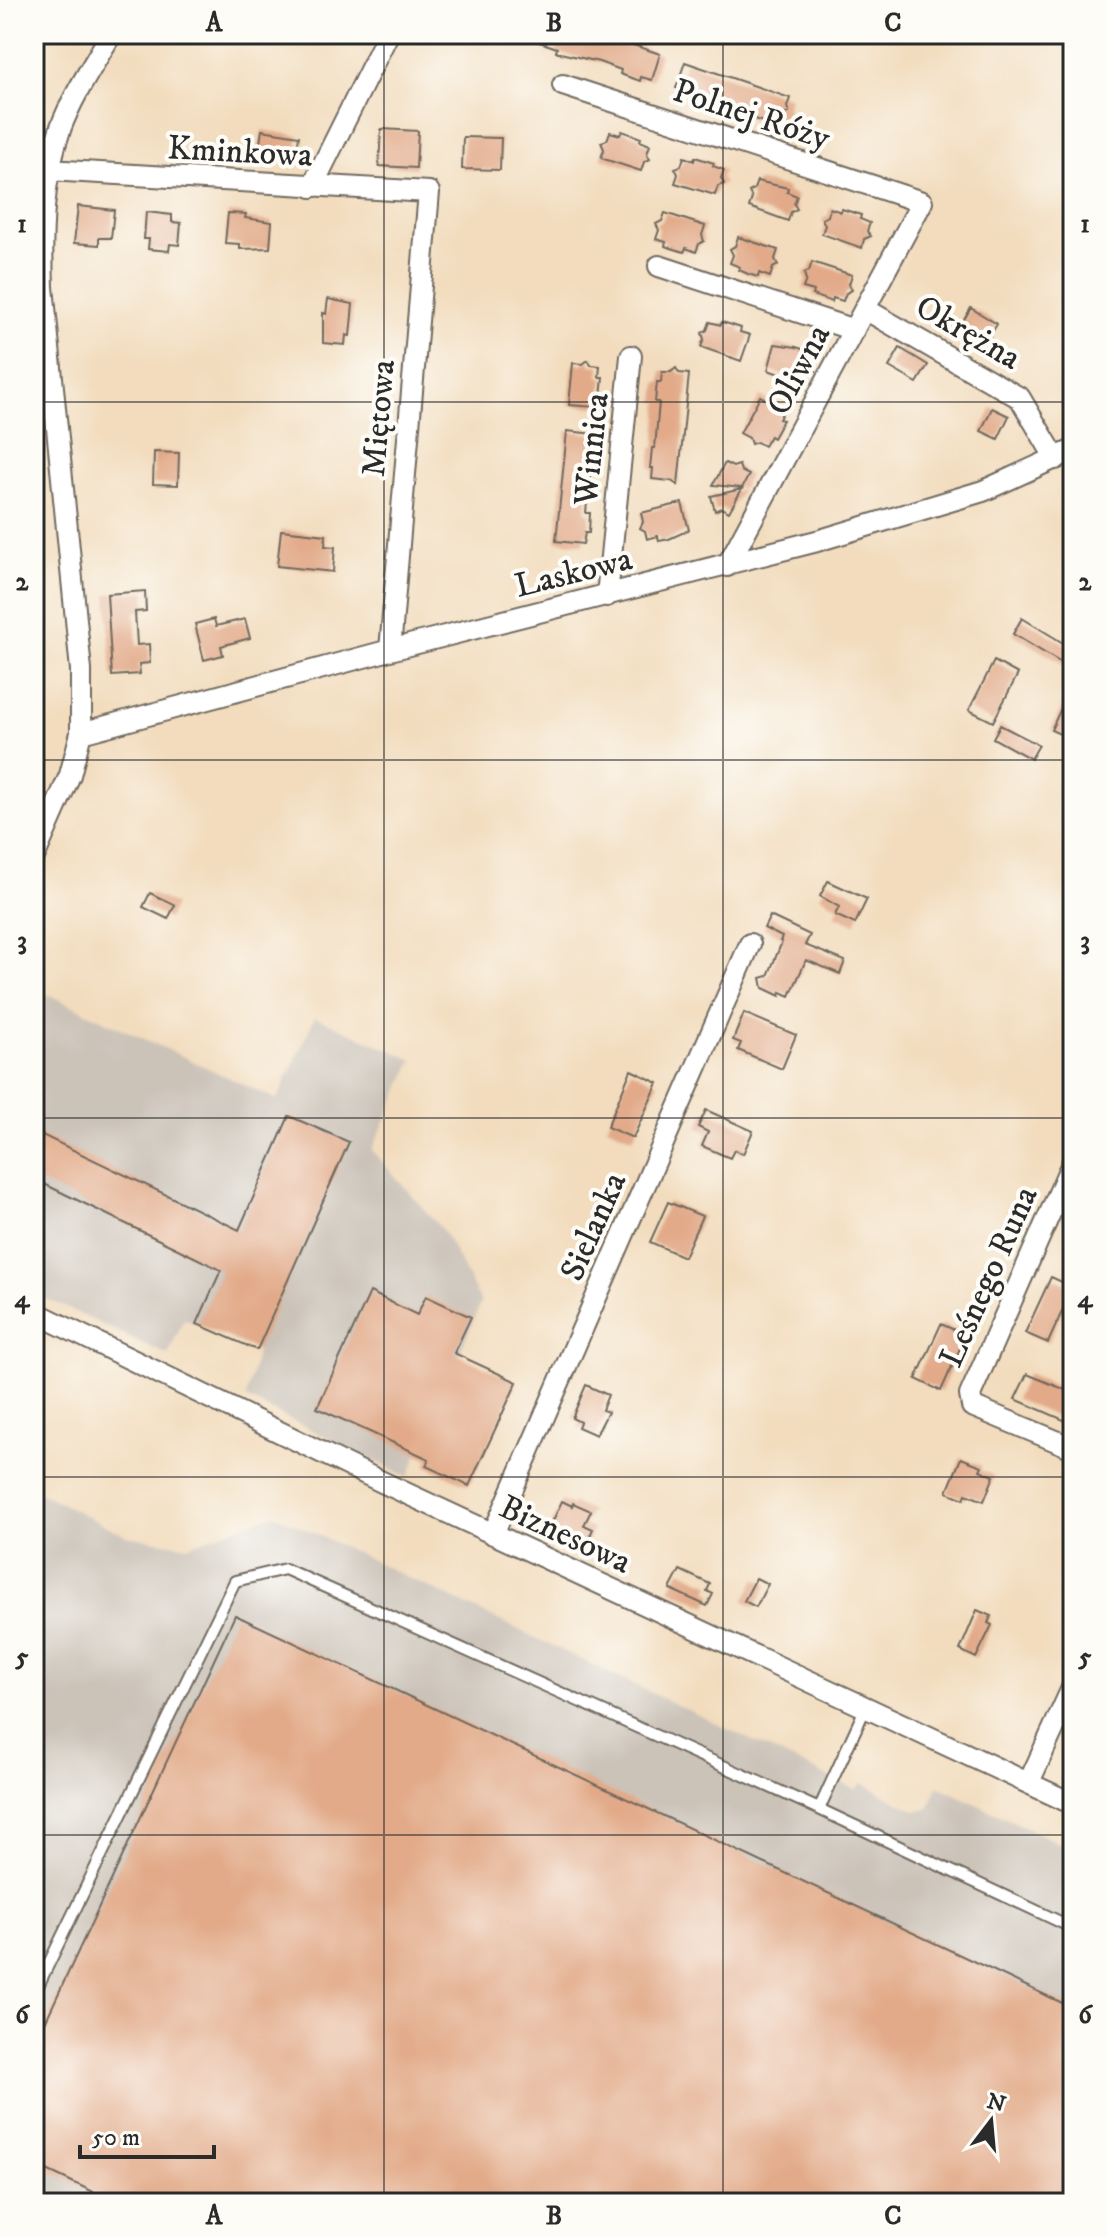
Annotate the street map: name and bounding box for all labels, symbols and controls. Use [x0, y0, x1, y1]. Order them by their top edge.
text: A [205, 7, 224, 40]
text: B [546, 7, 562, 40]
text: C [884, 7, 902, 40]
street label: Polnej Róży [668, 70, 836, 160]
street label: Kminkowa [166, 127, 314, 177]
text: 1 [17, 208, 27, 241]
text: 1 [1080, 208, 1090, 241]
street label: Okrężna [908, 286, 1029, 380]
street label: Oliwna [758, 317, 840, 422]
street label: Miętowa [353, 357, 405, 479]
street label: Winnica [565, 390, 619, 509]
street label: Laskowa [510, 538, 637, 608]
text: 2 [16, 566, 30, 599]
text: 2 [1079, 566, 1093, 599]
text: 3 [17, 925, 27, 958]
text: 3 [1080, 925, 1090, 958]
street label: Sielanka [551, 1166, 636, 1288]
street label: Leśnego Runa [930, 1179, 1048, 1374]
text: 4 [15, 1283, 31, 1316]
text: 4 [1078, 1283, 1094, 1316]
street label: Biznesowa [493, 1486, 638, 1584]
text: 5 [15, 1641, 29, 1674]
text: 5 [1078, 1641, 1092, 1674]
text: 6 [15, 1999, 30, 2032]
text: 6 [1078, 1999, 1093, 2032]
north arrow [951, 2081, 1031, 2161]
text: N [984, 2088, 1009, 2119]
scale bar [80, 2109, 214, 2159]
text: 50 m [92, 2123, 140, 2153]
text: A [205, 2200, 224, 2233]
text: B [546, 2200, 562, 2233]
text: C [884, 2200, 902, 2233]

